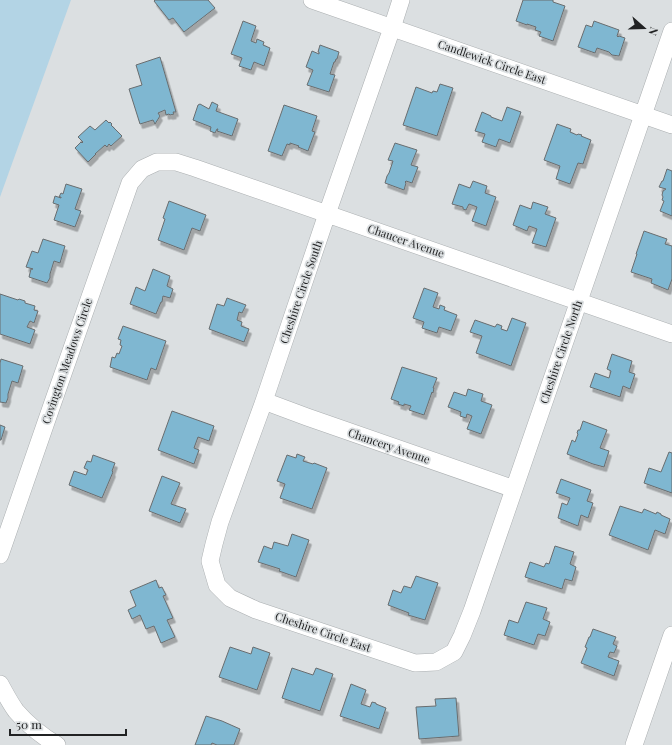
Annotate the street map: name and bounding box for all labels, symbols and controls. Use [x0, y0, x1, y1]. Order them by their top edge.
north arrow [624, 8, 664, 48]
text: N [645, 25, 662, 38]
street label: Candlewick Circle East [436, 36, 548, 87]
street label: Chaucer Avenue [366, 220, 447, 261]
street label: Cheshire Circle South [276, 238, 325, 345]
street label: Covington Meadows Circle [38, 296, 95, 426]
street label: Cheshire Circle North [536, 298, 585, 405]
street label: Chancery Avenue [346, 424, 433, 467]
street label: Cheshire Circle East [273, 608, 373, 655]
scale bar [10, 711, 126, 737]
text: 50 m [16, 716, 42, 732]

